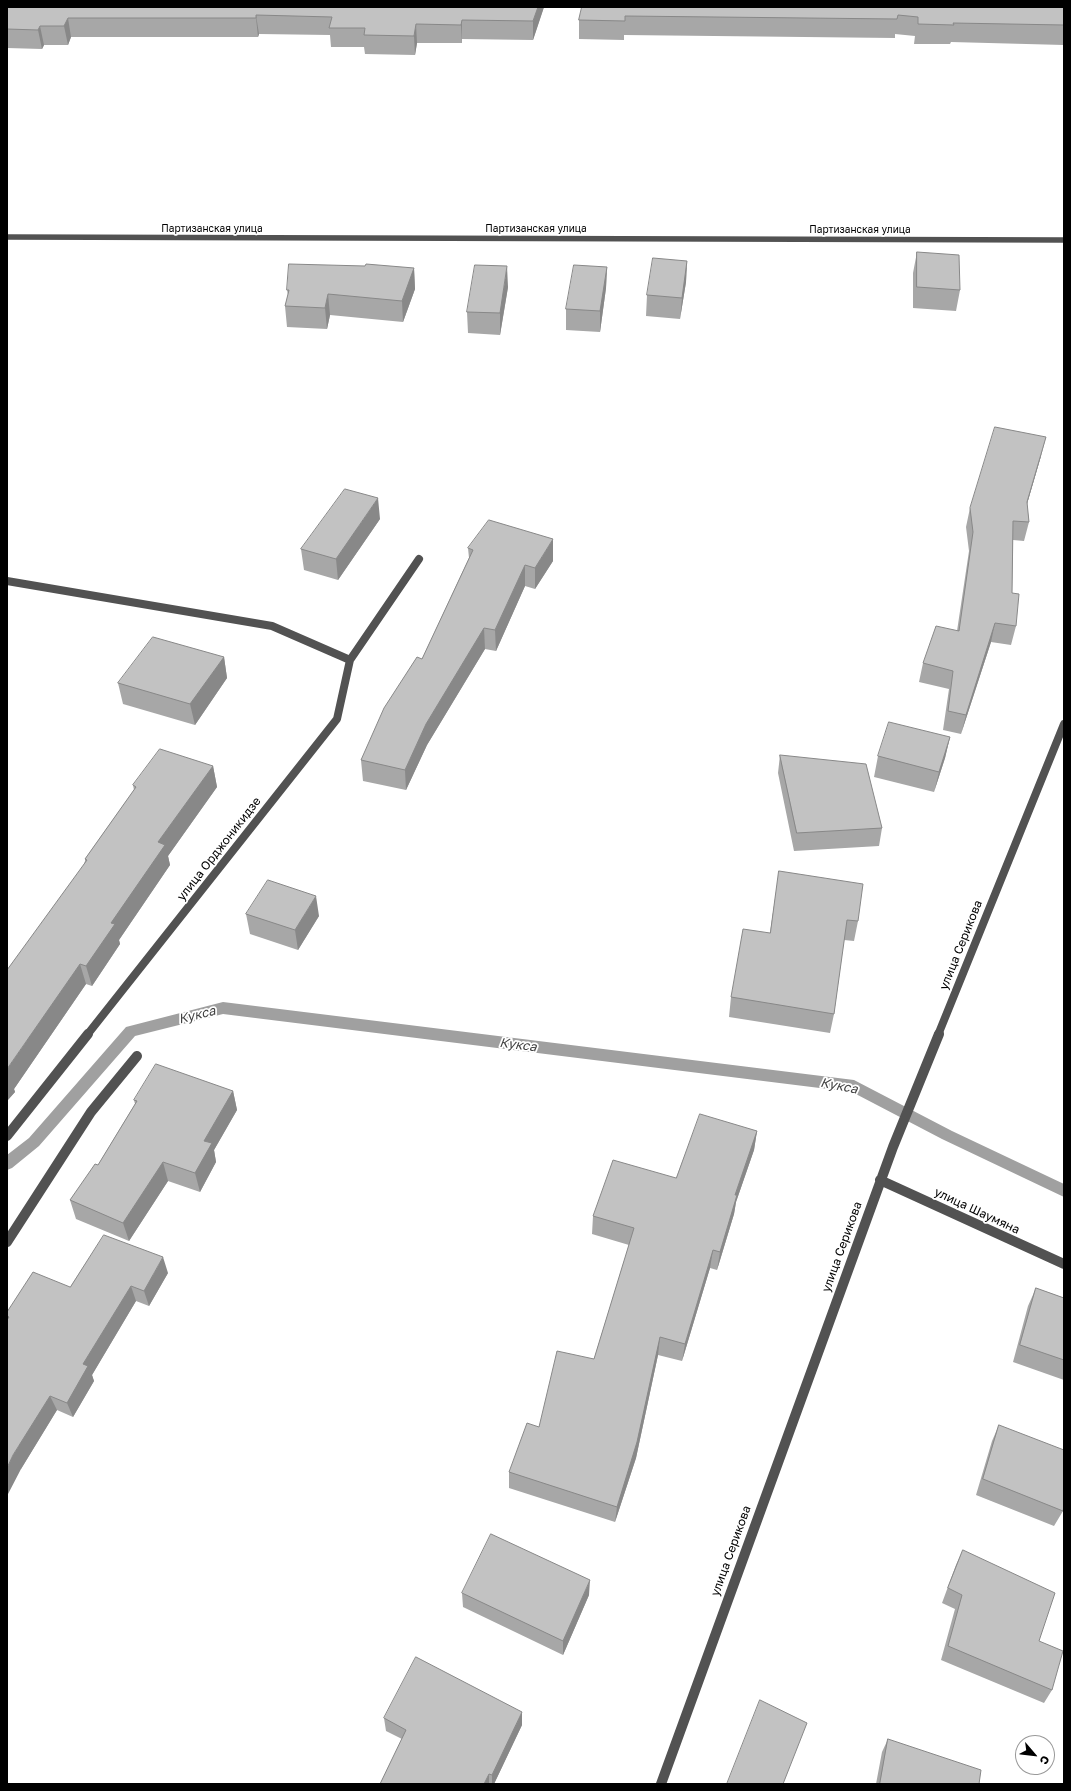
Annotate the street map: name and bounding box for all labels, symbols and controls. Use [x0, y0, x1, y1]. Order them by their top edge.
street label: Партизанская улица [161, 223, 263, 235]
street label: Партизанская улица [485, 223, 587, 235]
street label: Партизанская улица [809, 224, 911, 236]
street label: улица Орджоникидзе [174, 794, 264, 904]
street label: улица Серикова [936, 898, 986, 992]
water label: Кукса [177, 1003, 217, 1027]
water label: Кукса [498, 1035, 538, 1055]
water label: Кукса [819, 1075, 859, 1097]
street label: улица Шаумяна [932, 1185, 1022, 1237]
street label: улица Серикова [819, 1200, 865, 1294]
street label: улица Серикова [708, 1504, 754, 1598]
north arrow [1015, 1735, 1055, 1775]
text: С [1038, 1754, 1053, 1767]

